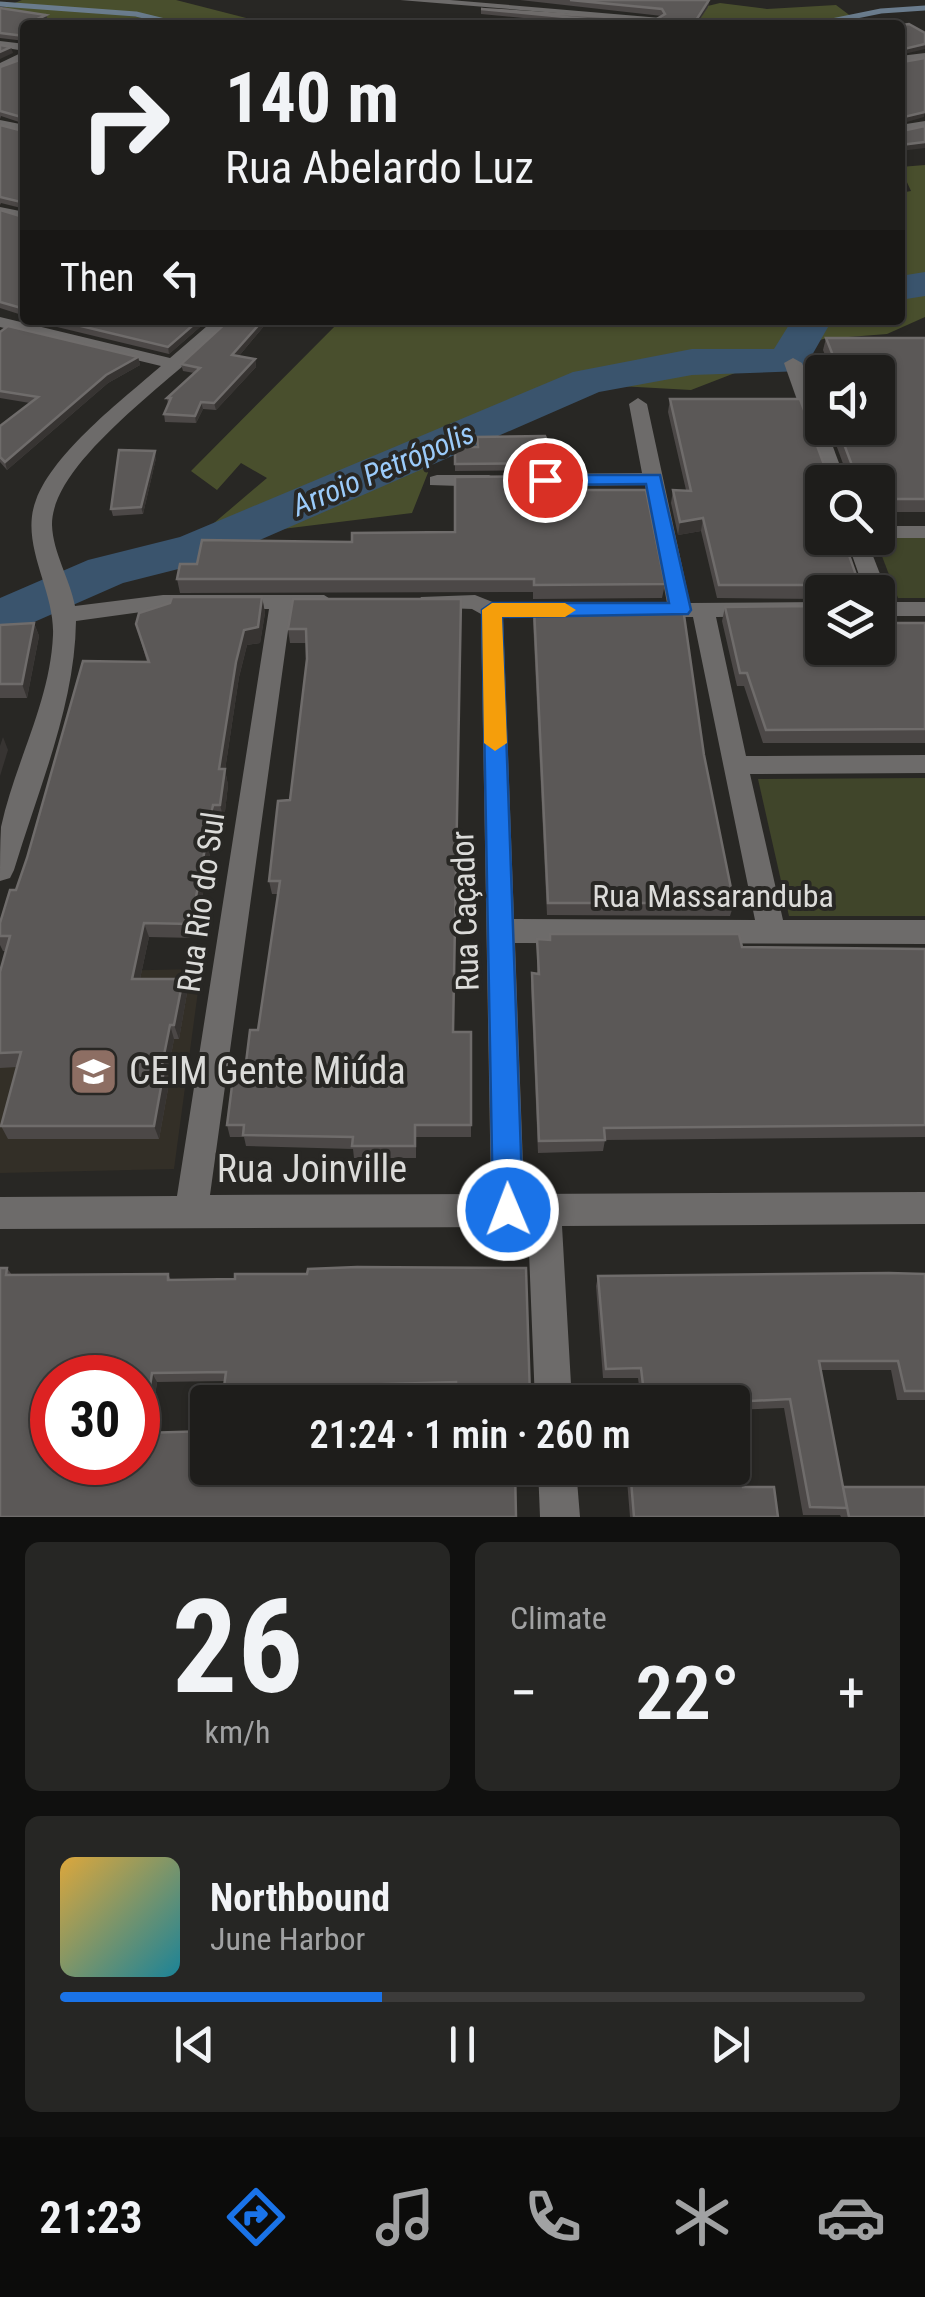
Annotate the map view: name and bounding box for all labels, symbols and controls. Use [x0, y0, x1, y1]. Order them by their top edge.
text: 140 m [225, 57, 399, 139]
icon: right [60, 60, 190, 190]
text: Rua Abelardo Luz [225, 141, 534, 194]
icon: left [154, 250, 209, 305]
text: Then [60, 256, 134, 300]
map controls [805, 355, 895, 665]
button: sound [805, 355, 895, 445]
water label: Arroio Petrópolis [286, 415, 479, 523]
pin [503, 438, 588, 523]
icon: arrive [518, 453, 573, 508]
button: search [805, 465, 895, 555]
button: layers [805, 575, 895, 665]
street label: Rua Rio do Sul [170, 809, 232, 995]
street label: Rua Caçador [443, 830, 487, 992]
street label: Rua Massaranduba [592, 877, 834, 915]
school or university icon: CEIM Gente Miúda [68, 1045, 120, 1097]
place label: CEIM Gente Miúda [129, 1049, 406, 1093]
street label: Rua Joinville [217, 1147, 407, 1191]
position arrow [456, 1158, 560, 1262]
speed limit sign: 30 [30, 1355, 160, 1485]
text: 21:24 · 1 min · 260 m [310, 1413, 630, 1457]
text: 26 [172, 1571, 303, 1724]
text: Climate [510, 1599, 607, 1637]
text: 22° [635, 1649, 740, 1737]
text: − [510, 1661, 538, 1725]
text: + [838, 1661, 865, 1725]
text: km/h [205, 1713, 270, 1751]
text: Northbound [210, 1876, 390, 1920]
text: June Harbor [210, 1920, 365, 1958]
icon: previous [167, 2017, 222, 2072]
icon: pause [435, 2017, 490, 2072]
icon: next [703, 2017, 758, 2072]
icon: directions [221, 2182, 291, 2252]
icon: music [370, 2182, 440, 2252]
icon: phone [518, 2182, 588, 2252]
icon: climate [667, 2182, 737, 2252]
icon: car [816, 2182, 886, 2252]
text: 21:23 [39, 2191, 143, 2244]

